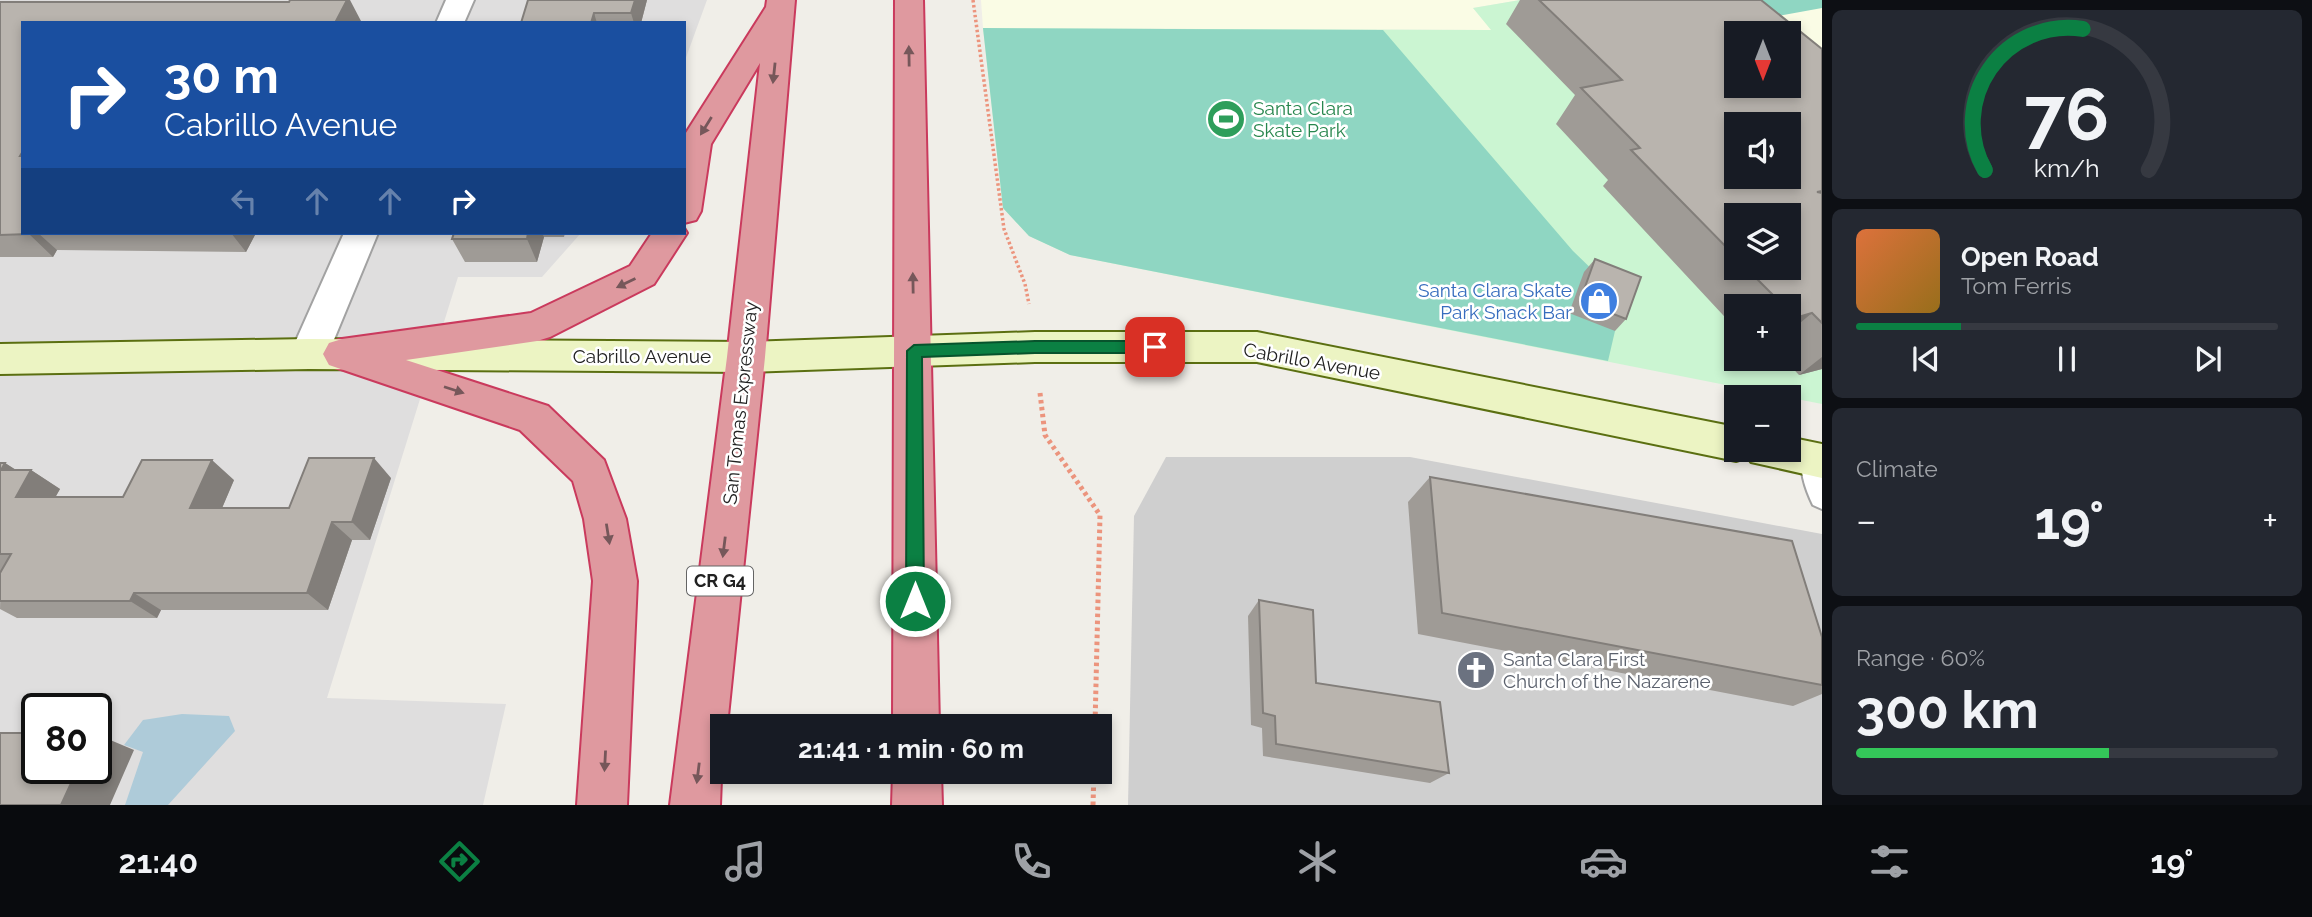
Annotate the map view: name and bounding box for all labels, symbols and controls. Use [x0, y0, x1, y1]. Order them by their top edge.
north arrow [1724, 21, 1801, 98]
map controls [1724, 21, 1801, 462]
one-way arrow [904, 44, 915, 66]
text: 30 m [164, 47, 279, 104]
icon: right [49, 49, 140, 140]
one-way arrow [768, 63, 779, 85]
text: 76 [2024, 73, 2110, 158]
place label: Santa Clara Skate Park [1253, 97, 1353, 141]
sports icon: Santa Clara Skate Park [1205, 98, 1247, 140]
text: Cabrillo Avenue [164, 106, 397, 143]
button: sound [1724, 112, 1801, 189]
one-way arrow [700, 117, 713, 136]
text: km/h [2034, 153, 2100, 183]
icon: left [225, 182, 263, 220]
icon: ahead [298, 182, 336, 220]
icon: ahead [371, 182, 409, 220]
icon: right [444, 182, 482, 220]
button: layers [1724, 203, 1801, 280]
text: Open Road [1961, 242, 2099, 272]
one-way arrow [907, 272, 919, 294]
text: Tom Ferris [1961, 272, 2072, 299]
one-way arrow [616, 277, 636, 288]
place label: Santa Clara Skate Park Snack Bar [1418, 279, 1572, 323]
shop icon: Santa Clara Skate Park Snack Bar [1578, 280, 1620, 322]
button: + [1724, 294, 1801, 371]
street label: San Tomas Expressway [718, 300, 762, 506]
pin [1125, 317, 1185, 377]
icon: arrive [1136, 328, 1174, 366]
street label: Cabrillo Avenue [1242, 338, 1382, 384]
icon: previous [1907, 340, 1945, 378]
icon: pause [2048, 340, 2086, 378]
icon: next [2189, 340, 2227, 378]
street label: Cabrillo Avenue [573, 345, 711, 367]
one-way arrow [444, 385, 465, 396]
button: − [1724, 385, 1801, 462]
text: Climate [1856, 455, 1938, 482]
text: 19° [2035, 490, 2104, 551]
text: − [1856, 498, 1876, 543]
text: + [2262, 498, 2278, 543]
one-way arrow [602, 523, 613, 545]
one-way arrow [719, 536, 730, 558]
position arrow [878, 564, 952, 638]
road number: CR G4 [687, 566, 753, 596]
text: Range · 60% [1856, 644, 1985, 671]
place label: Santa Clara First Church of the Nazarene [1503, 648, 1711, 692]
church icon: Santa Clara First Church of the Nazarene [1455, 649, 1497, 691]
text: 300 km [1856, 679, 2039, 740]
speed limit sign: 80 [21, 693, 112, 784]
text: 21:41 · 1 min · 60 m [798, 734, 1024, 764]
one-way arrow [599, 750, 610, 772]
one-way arrow [693, 762, 704, 784]
icon: directions [435, 837, 484, 886]
icon: music [721, 837, 770, 886]
icon: phone [1007, 837, 1056, 886]
icon: climate [1293, 837, 1342, 886]
icon: car [1579, 837, 1628, 886]
icon: filters [1865, 837, 1914, 886]
text: 21:40 [118, 843, 198, 880]
text: 19° [2151, 843, 2193, 880]

